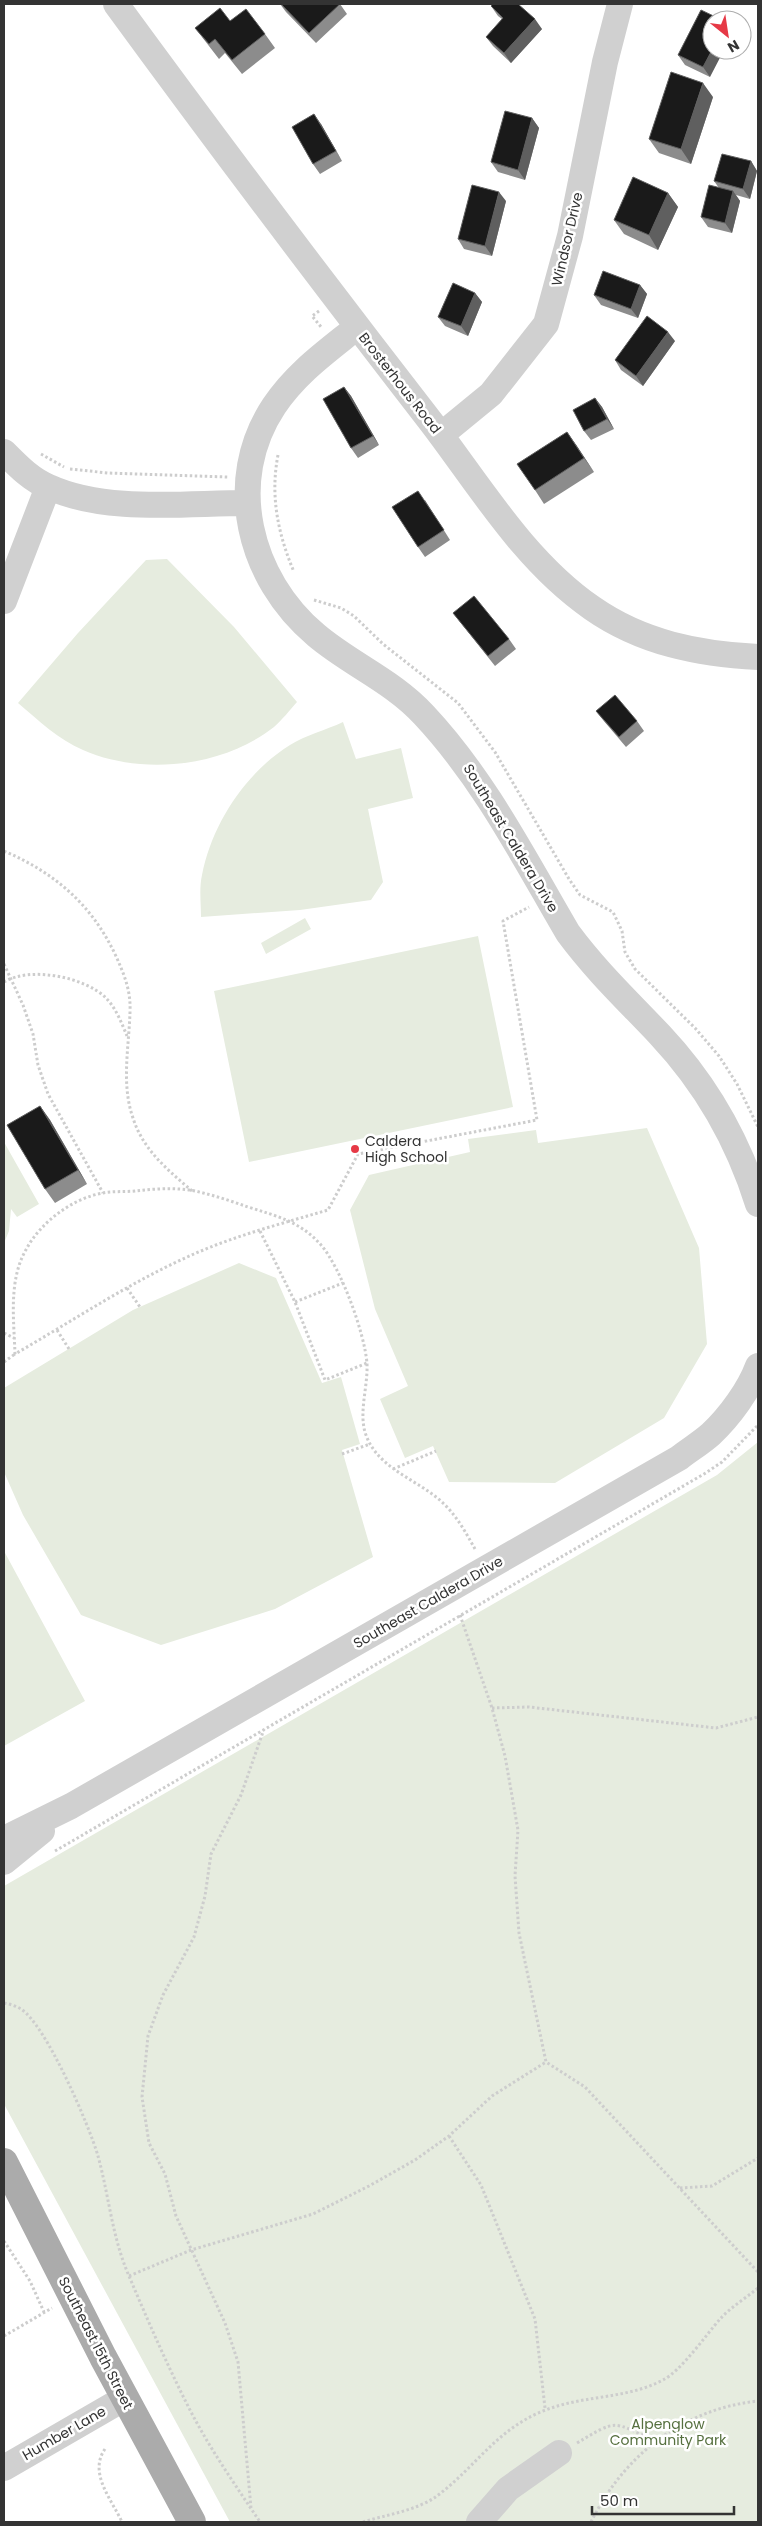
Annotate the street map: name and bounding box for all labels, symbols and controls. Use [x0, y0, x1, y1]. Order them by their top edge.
north arrow [702, 10, 752, 60]
text: N [724, 35, 743, 58]
street label: Windsor Drive [546, 190, 588, 288]
street label: Brosterhous Road [354, 328, 446, 438]
street label: Southeast Caldera Drive [459, 760, 563, 916]
place label: Caldera High School [365, 1131, 447, 1167]
marker: Caldera High School [349, 1143, 361, 1155]
street label: Southeast Caldera Drive [349, 1551, 507, 1653]
street label: Southeast 15th Street [54, 2273, 138, 2413]
street label: Humber Lane [19, 2401, 110, 2465]
park label: Alpenglow Community Park [610, 2414, 727, 2450]
scale bar [592, 2484, 734, 2516]
text: 50 m [600, 2490, 638, 2511]

